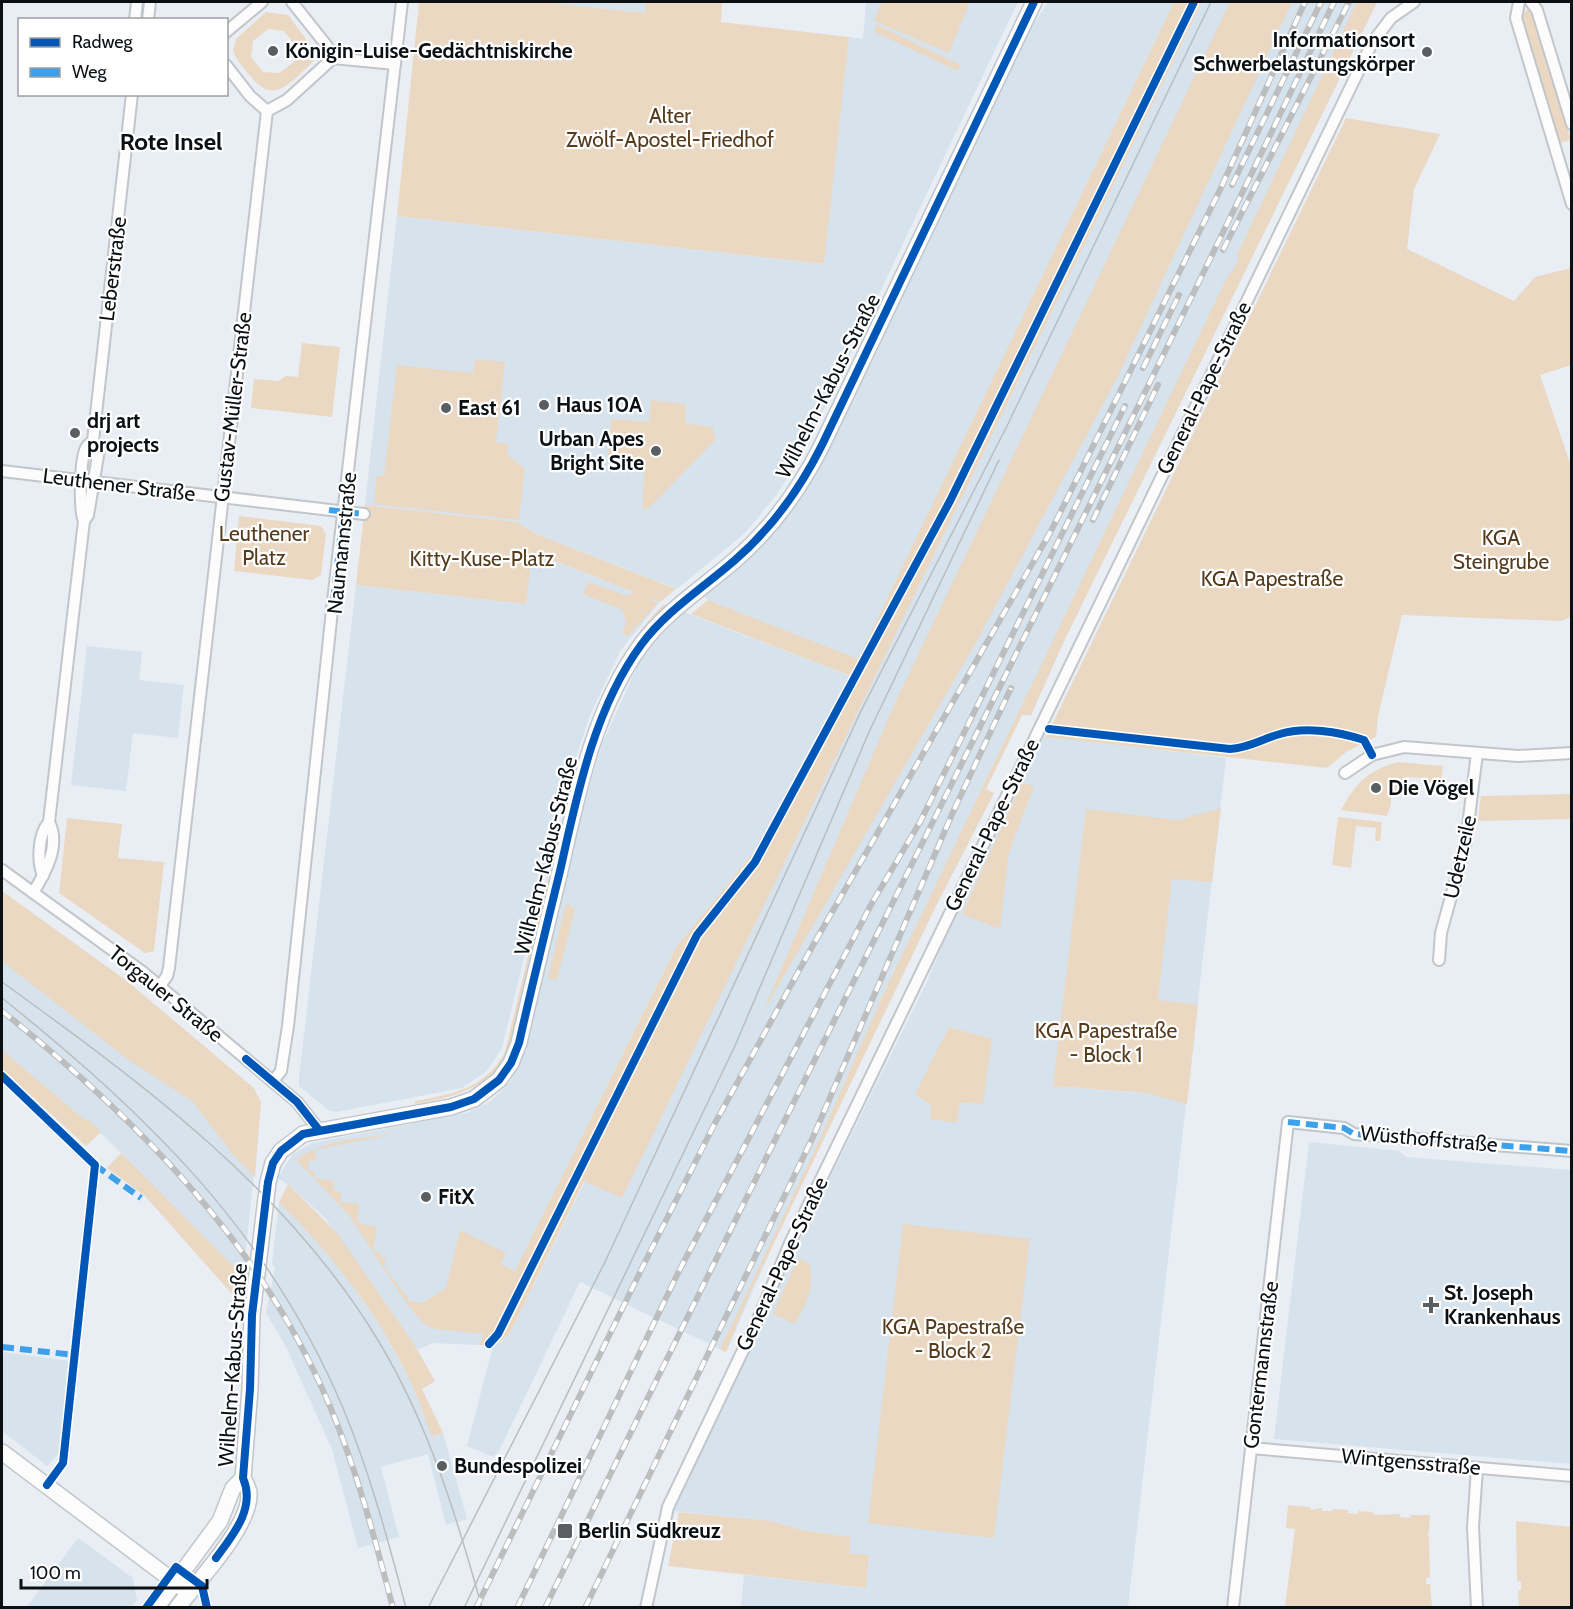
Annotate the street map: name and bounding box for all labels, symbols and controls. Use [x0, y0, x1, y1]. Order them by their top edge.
legend [18, 18, 228, 96]
place label: Informationsort Schwerbelastungskörper [1193, 27, 1415, 76]
text: Radweg [72, 31, 134, 53]
place label: Königin-Luise-Gedächtniskirche [285, 38, 573, 63]
marker: Königin-Luise-Gedächtniskirche [266, 44, 280, 58]
marker: Informationsort Schwerbelastungskörper [1420, 45, 1434, 59]
text: Weg [72, 61, 108, 83]
park label: Alter Zwölf-Apostel-Friedhof [566, 103, 774, 152]
district label: Rote Insel [120, 127, 222, 156]
street label: Leberstraße [94, 215, 131, 323]
street label: Wilhelm-Kabus-Straße [770, 289, 885, 482]
street label: General-Pape-Straße [1151, 297, 1256, 478]
street label: Gustav-Müller-Straße [208, 310, 257, 503]
place label: Haus 10A [556, 392, 643, 417]
place label: East 61 [458, 395, 521, 420]
marker: Haus 10A [537, 398, 551, 412]
marker: East 61 [439, 401, 453, 415]
place label: drj art projects [87, 408, 159, 457]
marker: drj art projects [68, 426, 82, 440]
place label: Urban Apes Bright Site [539, 426, 644, 475]
marker: Urban Apes Bright Site [649, 444, 663, 458]
street label: Leuthener Straße [41, 463, 197, 506]
street label: Naumannstraße [322, 470, 361, 615]
park label: Leuthener Platz [219, 521, 310, 570]
park label: KGA Steingrube [1453, 525, 1549, 574]
park label: Kitty-Kuse-Platz [410, 546, 555, 571]
park label: KGA Papestraße [1201, 566, 1343, 591]
street label: General-Pape-Straße [939, 734, 1044, 915]
street label: Wilhelm-Kabus-Straße [509, 754, 582, 958]
place label: Die Vögel [1388, 775, 1475, 800]
marker: Die Vögel [1369, 781, 1383, 795]
street label: Udetzeile [1438, 812, 1481, 901]
street label: Torgauer Straße [104, 940, 229, 1047]
park label: KGA Papestraße - Block 1 [1035, 1018, 1177, 1067]
street label: Wüsthoffstraße [1359, 1120, 1499, 1157]
street label: General-Pape-Straße [730, 1173, 833, 1355]
place label: FitX [438, 1184, 475, 1209]
marker: FitX [419, 1190, 433, 1204]
street label: Wilhelm-Kabus-Straße [213, 1262, 252, 1468]
street label: Gontermannstraße [1238, 1280, 1283, 1450]
place label: St. Joseph Krankenhaus [1444, 1280, 1561, 1329]
marker: St. Joseph Krankenhaus [1422, 1296, 1440, 1314]
park label: KGA Papestraße - Block 2 [882, 1314, 1024, 1363]
street label: Wintgensstraße [1340, 1443, 1482, 1480]
place label: Bundespolizei [454, 1453, 582, 1478]
marker: Bundespolizei [435, 1459, 449, 1473]
place label: Berlin Südkreuz [578, 1518, 721, 1543]
marker: Berlin Südkreuz [556, 1522, 574, 1540]
scale bar [21, 1552, 207, 1590]
text: 100 m [30, 1562, 81, 1584]

